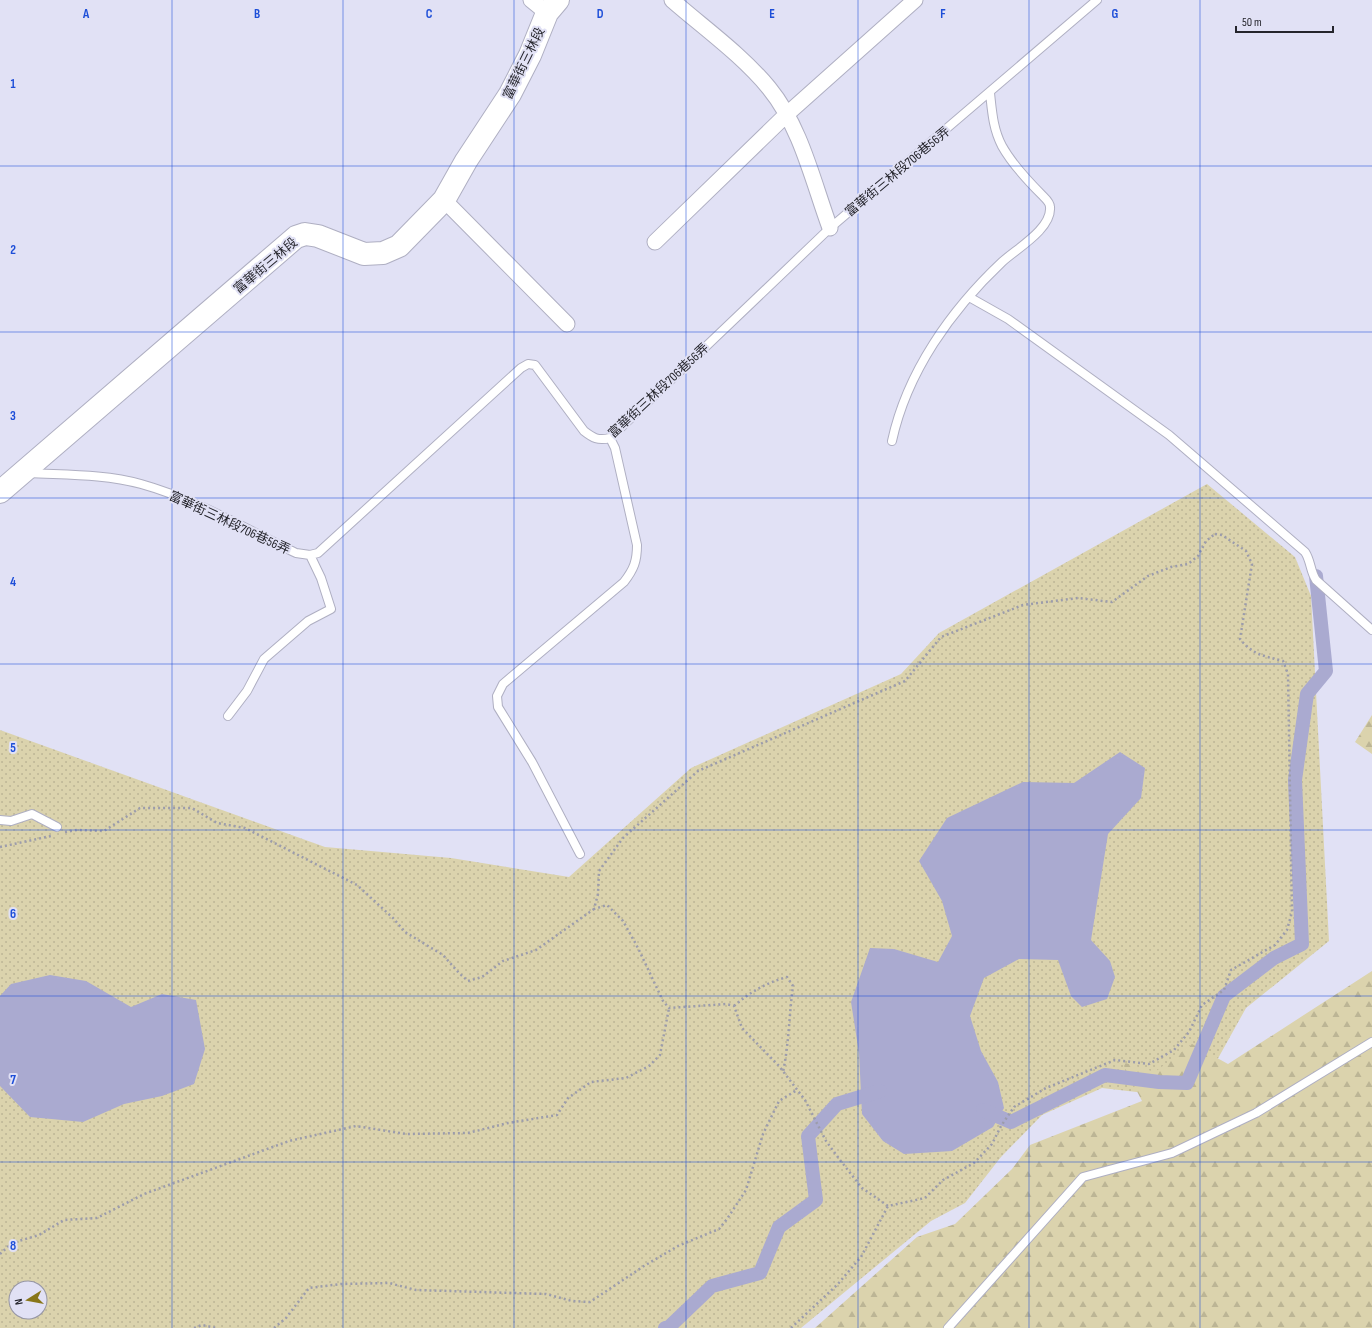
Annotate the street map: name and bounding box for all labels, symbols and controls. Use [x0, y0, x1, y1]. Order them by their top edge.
text: A [82, 6, 90, 22]
text: B [254, 6, 260, 22]
text: C [426, 6, 433, 22]
text: D [597, 6, 604, 22]
text: E [769, 6, 775, 22]
text: F [940, 6, 946, 22]
text: G [1112, 6, 1119, 22]
scale bar [1236, 8, 1333, 34]
text: 50 m [1242, 15, 1262, 30]
street label: 富華街三林段 [500, 25, 548, 102]
text: 1 [10, 76, 16, 92]
street label: 富華街三林段706巷56弄 [842, 123, 953, 220]
street label: 富華街三林段 [231, 235, 301, 297]
text: 2 [10, 242, 16, 258]
street label: 富華街三林段706巷56弄 [605, 340, 712, 441]
text: 3 [10, 408, 16, 424]
street label: 富華街三林段706巷56弄 [167, 488, 293, 558]
text: 4 [10, 574, 16, 590]
text: 5 [10, 740, 16, 756]
text: 6 [10, 906, 16, 922]
text: 7 [10, 1072, 16, 1088]
text: 8 [10, 1238, 16, 1254]
north arrow [8, 1280, 48, 1320]
text: N [12, 1298, 26, 1306]

